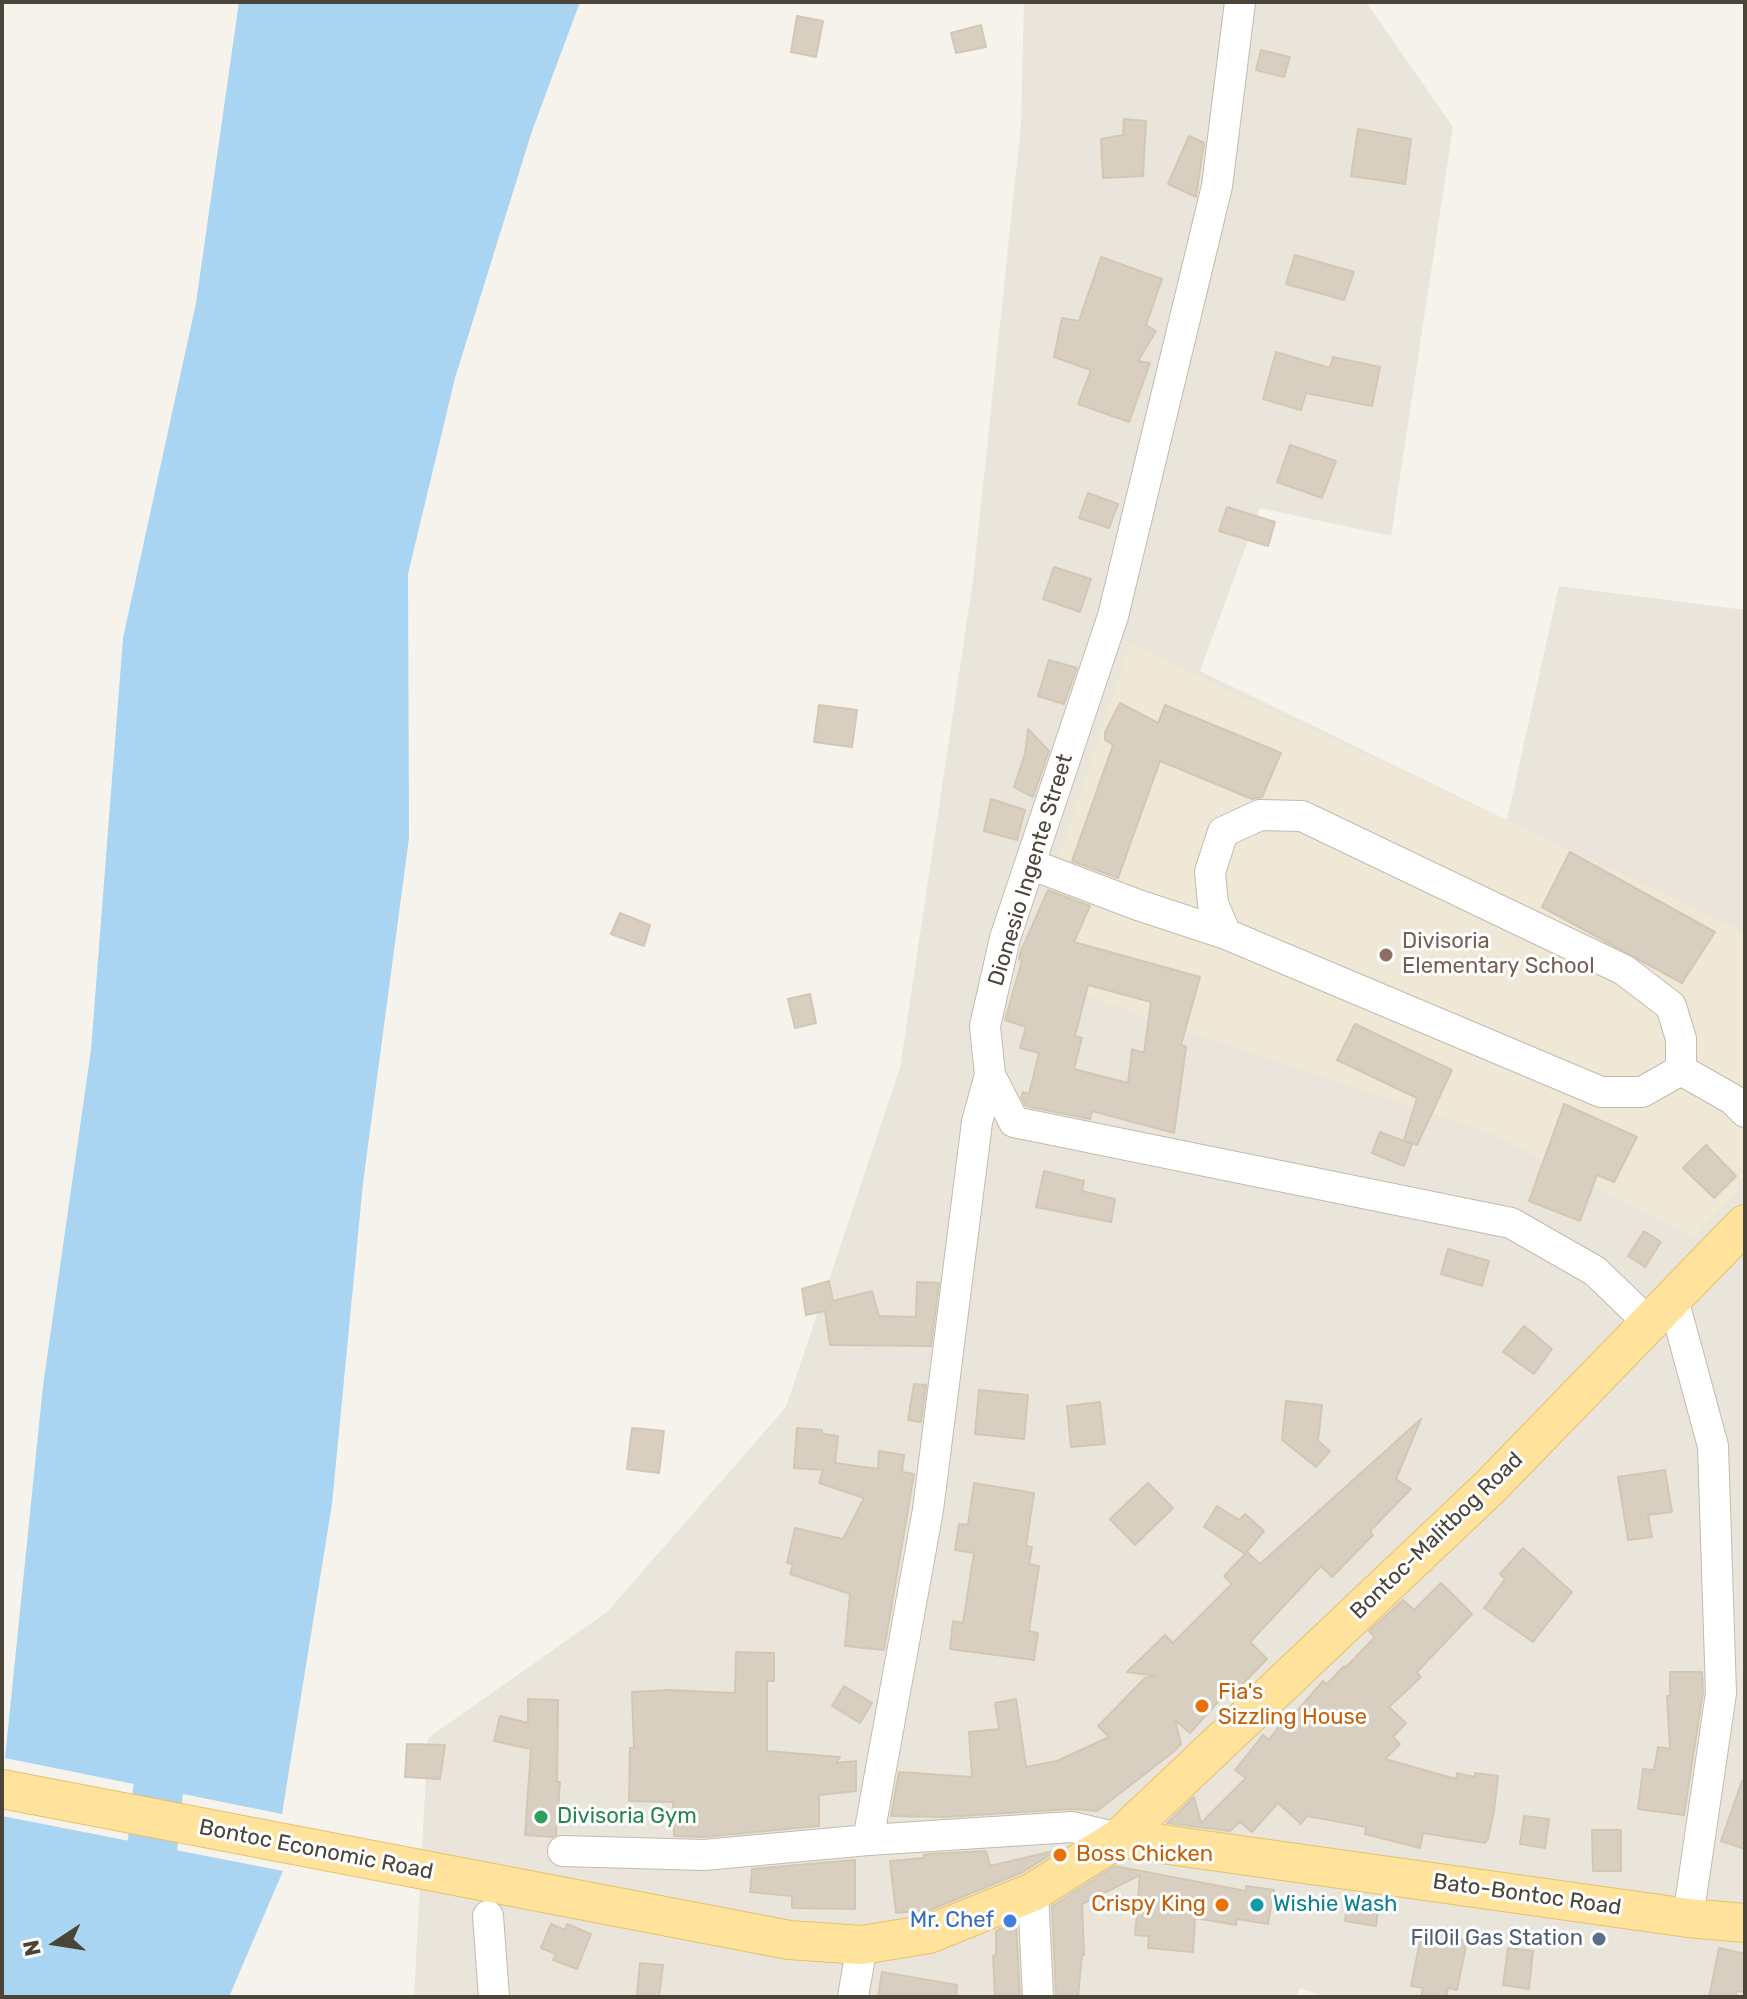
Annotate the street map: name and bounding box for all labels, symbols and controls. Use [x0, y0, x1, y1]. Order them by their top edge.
street label: Dionesio Ingente Street [983, 751, 1079, 989]
place label: Divisoria Elementary School [1402, 929, 1595, 980]
marker: Divisoria Elementary School [1377, 946, 1395, 964]
street label: Bontoc-Malitbog Road [1345, 1447, 1529, 1625]
place label: Fia's Sizzling House [1218, 1680, 1367, 1732]
marker: Fia's Sizzling House [1193, 1697, 1211, 1715]
place label: Divisoria Gym [557, 1804, 697, 1830]
marker: Divisoria Gym [532, 1808, 550, 1826]
street label: Bontoc Economic Road [197, 1814, 435, 1886]
place label: Boss Chicken [1076, 1842, 1213, 1868]
marker: Boss Chicken [1051, 1846, 1069, 1864]
street label: Bato-Bontoc Road [1431, 1869, 1623, 1921]
place label: Crispy King [1091, 1892, 1206, 1918]
place label: Wishie Wash [1273, 1892, 1397, 1918]
marker: Crispy King [1213, 1896, 1231, 1914]
marker: Wishie Wash [1248, 1896, 1266, 1914]
north arrow [16, 1903, 96, 1983]
place label: Mr. Chef [910, 1908, 994, 1934]
marker: Mr. Chef [1001, 1912, 1019, 1930]
place label: FilOil Gas Station [1411, 1926, 1583, 1952]
marker: FilOil Gas Station [1590, 1930, 1608, 1948]
text: N [17, 1938, 47, 1959]

